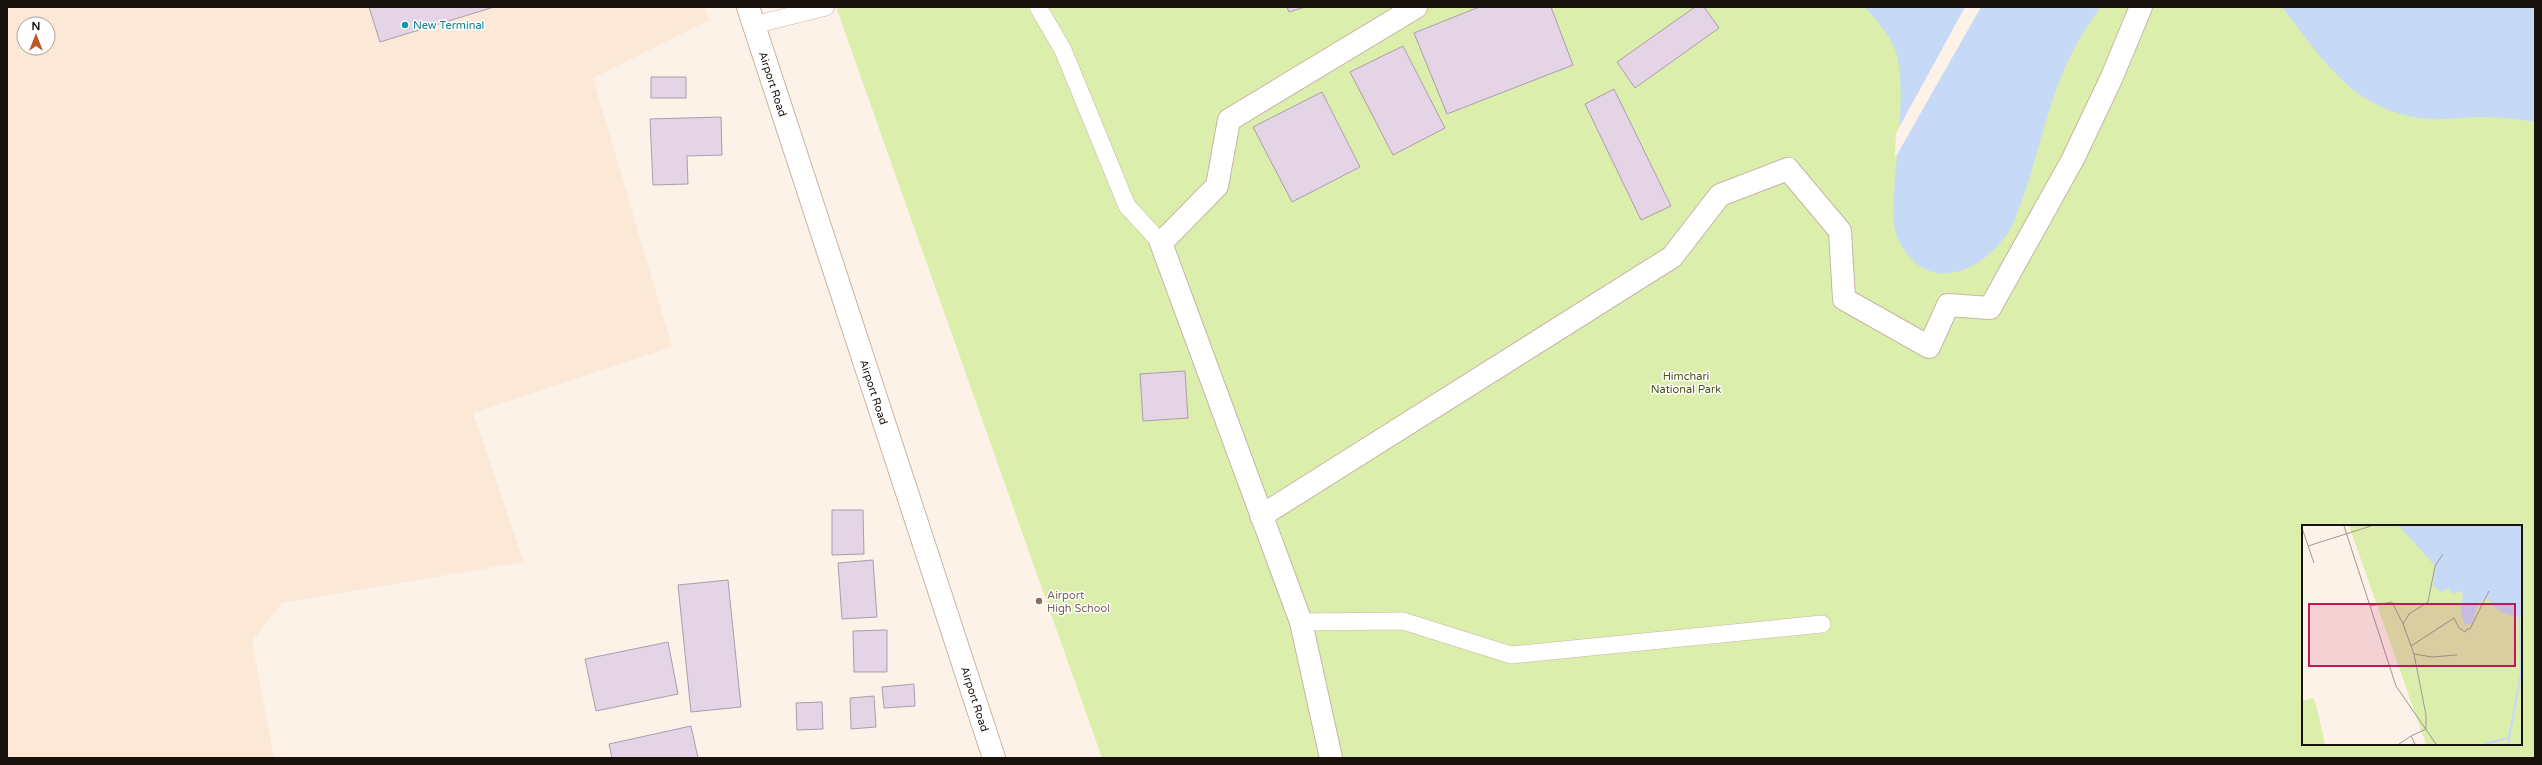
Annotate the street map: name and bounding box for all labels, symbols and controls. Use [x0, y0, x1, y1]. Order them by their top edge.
north arrow [16, 16, 56, 56]
place label: New Terminal [413, 19, 484, 32]
text: N [32, 20, 40, 33]
marker: New Terminal [400, 20, 410, 30]
street label: Airport Road [756, 50, 789, 118]
street label: Airport Road [857, 358, 890, 426]
park label: Himchari National Park [1651, 370, 1721, 396]
inset map [2302, 525, 2522, 745]
place label: Airport High School [1047, 589, 1110, 615]
marker: Airport High School [1034, 596, 1044, 606]
street label: Airport Road [958, 665, 991, 733]

